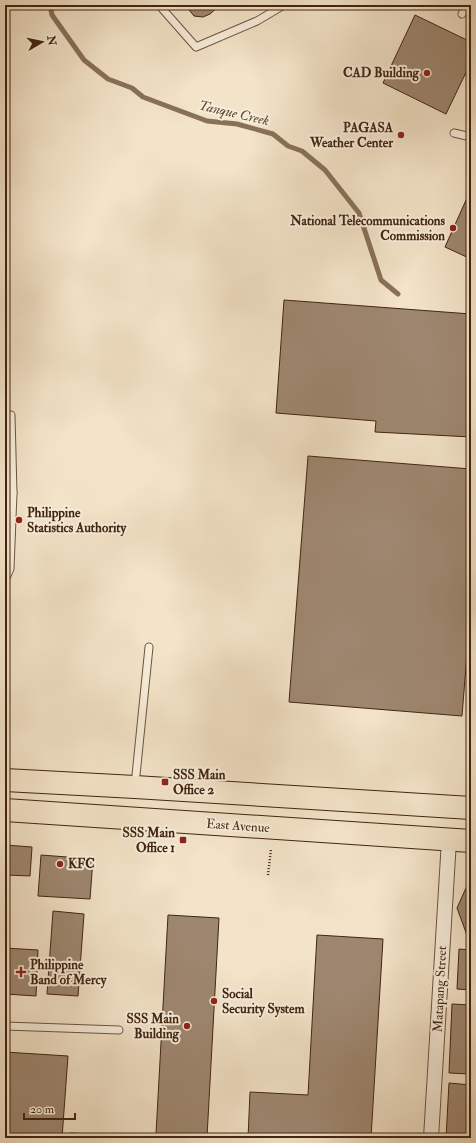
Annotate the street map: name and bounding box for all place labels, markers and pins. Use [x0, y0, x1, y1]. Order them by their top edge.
place label: CAD Building [343, 65, 420, 82]
marker: CAD Building [422, 68, 432, 78]
place label: PAGASA Weather Center [309, 120, 394, 151]
marker: PAGASA Weather Center [396, 130, 406, 140]
place label: National Telecommunications Commission [289, 213, 446, 244]
marker: National Telecommunications Commission [448, 223, 458, 233]
place label: Philippine Statistics Authority [27, 505, 128, 537]
marker: Philippine Statistics Authority [14, 515, 24, 525]
place label: SSS Main Office 2 [173, 767, 226, 798]
marker: SSS Main Office 2 [160, 777, 170, 787]
place label: SSS Main Office 1 [123, 825, 175, 856]
marker: SSS Main Office 1 [178, 835, 188, 845]
place label: KFC [68, 856, 95, 872]
marker: KFC [55, 859, 65, 869]
place label: Philippine Band of Mercy [30, 957, 108, 989]
marker: Philippine Band of Mercy [15, 966, 27, 978]
place label: Social Security System [222, 986, 305, 1018]
marker: Social Security System [209, 996, 219, 1006]
place label: SSS Main Building [127, 1011, 180, 1043]
marker: SSS Main Building [182, 1021, 192, 1031]

